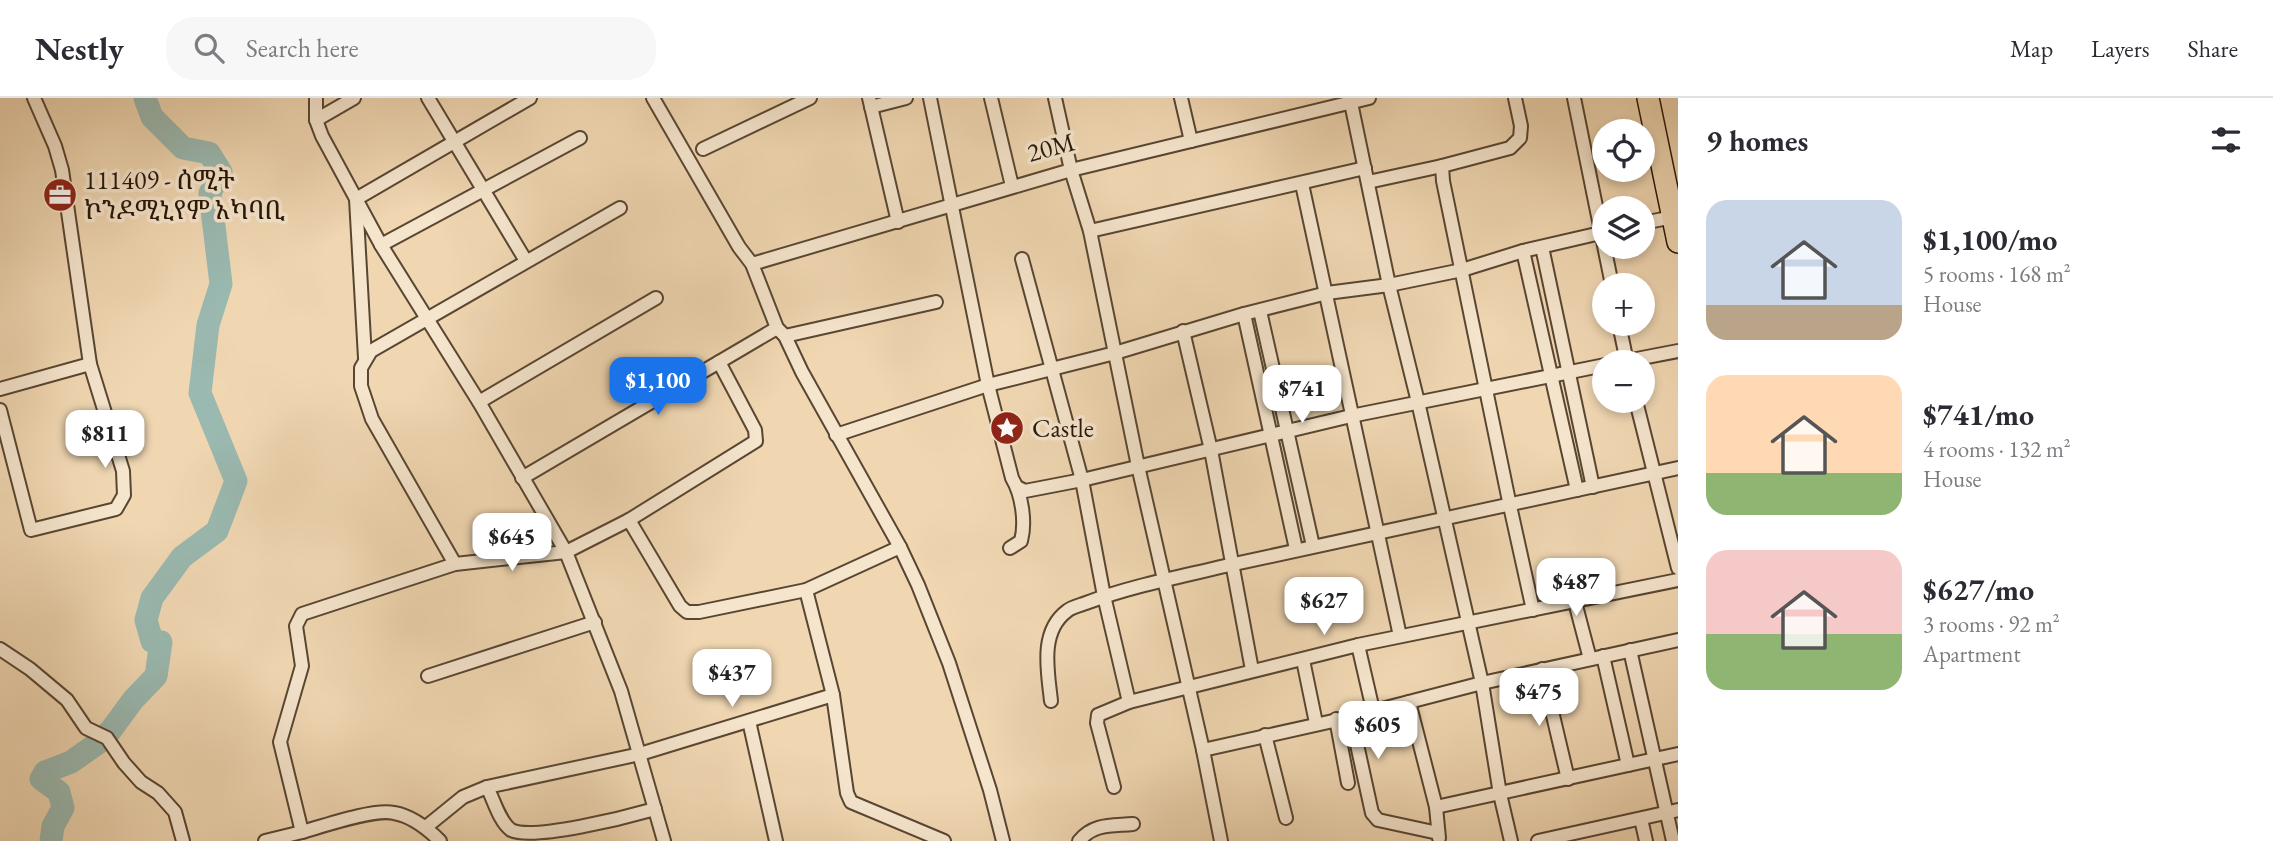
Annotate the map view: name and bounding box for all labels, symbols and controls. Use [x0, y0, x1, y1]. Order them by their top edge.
search box [166, 17, 656, 80]
text: Nestly [35, 27, 124, 70]
icon: search [190, 29, 228, 67]
text: Search here [246, 31, 359, 65]
text: Map [2010, 33, 2053, 64]
text: Layers [2091, 33, 2150, 64]
text: Share [2188, 33, 2238, 64]
map controls [1592, 119, 1655, 413]
button: locate [1592, 119, 1655, 182]
text: 9 homes [1706, 121, 1808, 160]
icon: filters [2207, 121, 2245, 159]
street label: 20M [1023, 124, 1079, 170]
place label: 111409 - ሰሚት ኮንዶሚኒየም አካባቢ [84, 163, 286, 227]
office icon: 111409 - ሰሚት ኮንዶሚኒየም አካባቢ [41, 176, 79, 214]
button: layers [1592, 196, 1655, 259]
text: $1,100/mo [1923, 220, 2057, 259]
icon: home [1762, 228, 1846, 312]
text: 5 rooms · 168 m² [1923, 259, 2071, 289]
button: + [1592, 273, 1655, 336]
text: House [1923, 289, 1982, 319]
button: − [1592, 350, 1655, 413]
pin: $1,100 [601, 358, 715, 417]
text: $1,100 [626, 365, 690, 395]
pin: $741 [1261, 366, 1343, 425]
text: $741 [1278, 373, 1326, 403]
text: $741/mo [1923, 395, 2034, 434]
icon: home [1762, 403, 1846, 487]
place icon: Castle [988, 409, 1026, 447]
pin: $811 [64, 410, 146, 470]
place label: Castle [1032, 411, 1094, 445]
text: $811 [81, 418, 129, 448]
text: 4 rooms · 132 m² [1923, 434, 2071, 464]
text: House [1923, 464, 1982, 494]
pin: $645 [471, 514, 553, 573]
text: $645 [488, 521, 536, 551]
pin: $487 [1535, 559, 1617, 618]
text: $487 [1552, 566, 1600, 596]
text: $627/mo [1923, 570, 2034, 609]
pin: $627 [1283, 578, 1365, 637]
icon: home [1762, 578, 1846, 662]
text: $627 [1300, 585, 1348, 615]
text: 3 rooms · 92 m² [1923, 609, 2060, 639]
text: Apartment [1923, 639, 2021, 669]
pin: $437 [691, 650, 773, 709]
text: $437 [708, 657, 756, 687]
pin: $475 [1498, 668, 1580, 728]
text: $475 [1515, 676, 1563, 706]
pin: $605 [1337, 702, 1419, 761]
text: $605 [1354, 709, 1402, 739]

